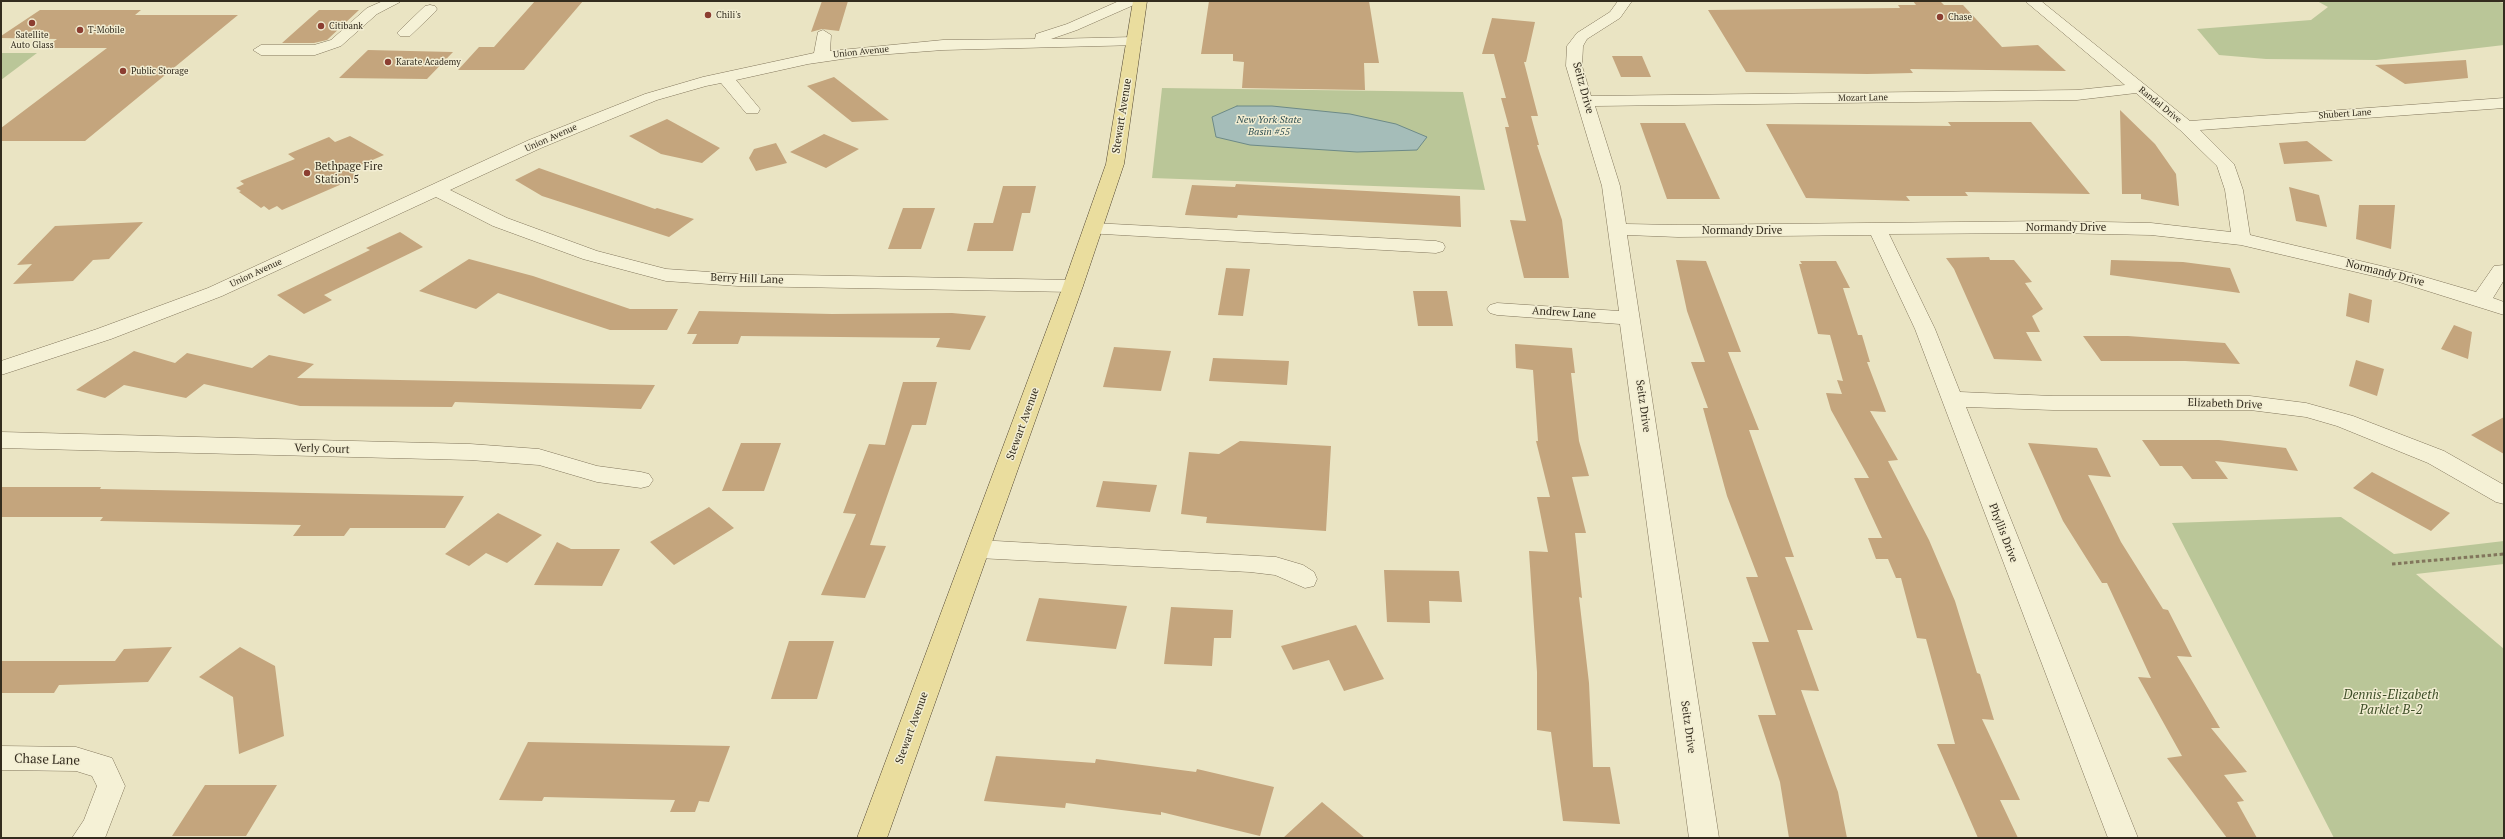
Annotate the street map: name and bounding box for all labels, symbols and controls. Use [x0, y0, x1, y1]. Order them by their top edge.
marker: Chili's [703, 10, 713, 20]
place label: Chili's [716, 10, 741, 20]
marker: Chase [1935, 12, 1945, 22]
place label: Chase [1948, 12, 1972, 22]
marker: Satellite Auto Glass [27, 18, 37, 28]
marker: Citibank [316, 21, 326, 31]
place label: Citibank [329, 21, 363, 31]
marker: T-Mobile [75, 25, 85, 35]
place label: T-Mobile [88, 25, 124, 35]
place label: Satellite Auto Glass [10, 30, 54, 51]
street label: Union Avenue [833, 44, 889, 60]
marker: Karate Academy [383, 57, 393, 67]
place label: Karate Academy [396, 57, 461, 67]
street label: Seitz Drive [1570, 61, 1596, 115]
marker: Public Storage [118, 66, 128, 76]
place label: Public Storage [131, 66, 189, 76]
street label: Stewart Avenue [1110, 77, 1134, 155]
street label: Randal Drive [2137, 85, 2183, 125]
street label: Mozart Lane [1838, 92, 1888, 104]
street label: Shubert Lane [2318, 107, 2372, 121]
water label: New York State Basin #55 [1237, 114, 1301, 138]
street label: Union Avenue [523, 122, 579, 154]
place label: Bethpage Fire Station 5 [315, 160, 383, 186]
marker: Bethpage Fire Station 5 [302, 168, 312, 178]
street label: Normandy Drive [2026, 221, 2106, 235]
street label: Normandy Drive [1702, 224, 1782, 238]
street label: Union Avenue [228, 256, 284, 290]
street label: Normandy Drive [2344, 257, 2426, 289]
street label: Berry Hill Lane [710, 271, 784, 287]
street label: Andrew Lane [1531, 304, 1597, 322]
street label: Seitz Drive [1633, 379, 1653, 433]
street label: Stewart Avenue [1004, 386, 1042, 462]
street label: Elizabeth Drive [2187, 396, 2263, 412]
street label: Verly Court [294, 441, 350, 457]
street label: Phyllis Drive [1986, 502, 2020, 564]
park label: Dennis-Elizabeth Parklet B-2 [2343, 687, 2439, 718]
street label: Stewart Avenue [893, 690, 931, 766]
street label: Seitz Drive [1678, 700, 1698, 754]
street label: Chase Lane [14, 751, 80, 769]

